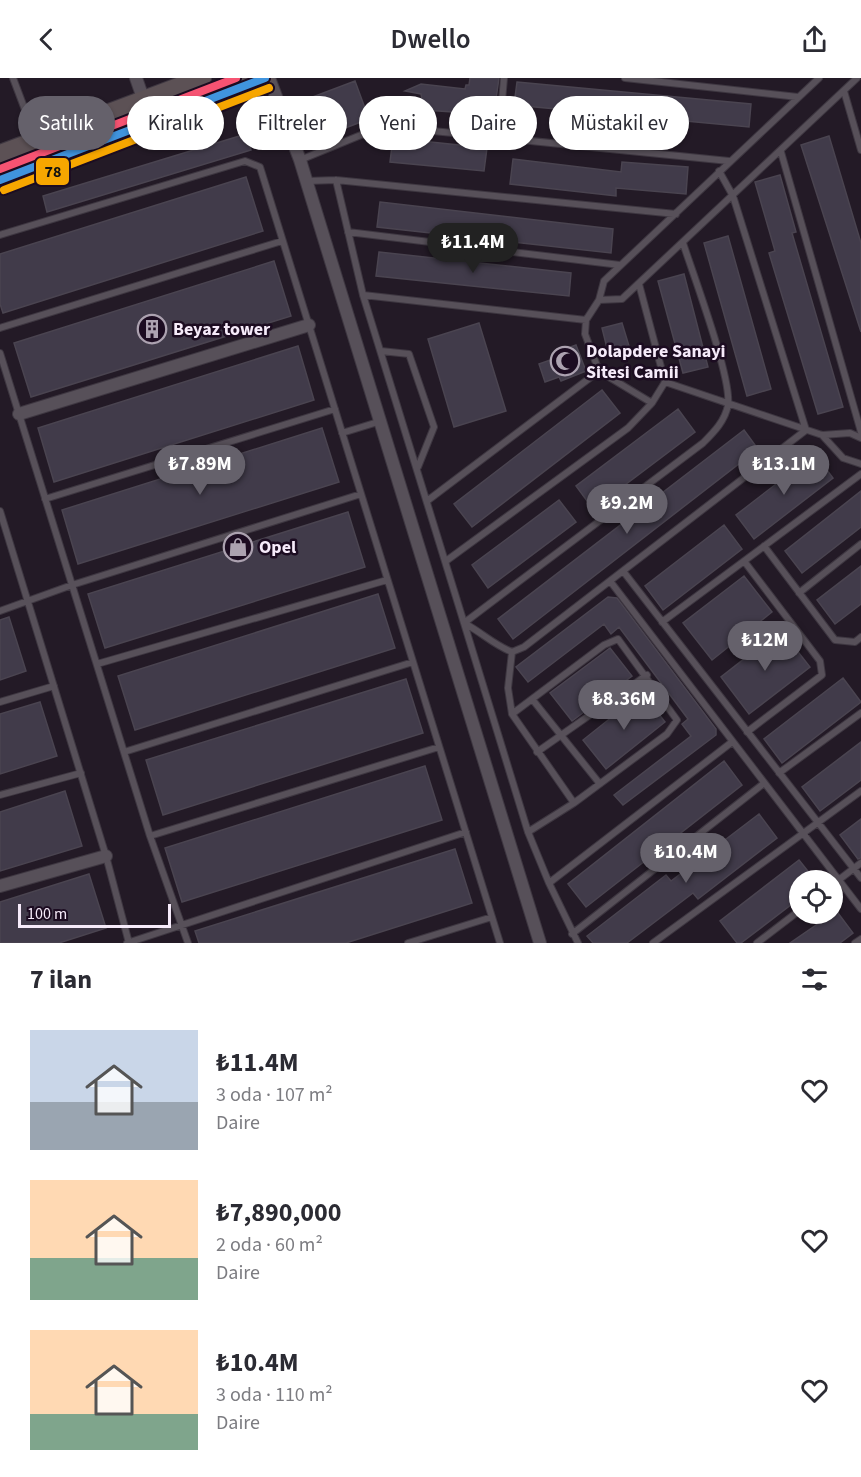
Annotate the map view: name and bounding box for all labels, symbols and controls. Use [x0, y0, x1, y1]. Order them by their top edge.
text: Dwello [390, 20, 471, 59]
icon: back [30, 23, 63, 56]
icon: share [798, 23, 831, 56]
chip: Satılık [18, 96, 115, 150]
chip: Kiralık [127, 96, 224, 150]
chip: Filtreler [236, 96, 347, 150]
chip: Yeni [359, 96, 437, 150]
chip: Daire [449, 96, 537, 150]
chip: Müstakil ev [549, 96, 689, 150]
line badge: 78 [35, 157, 70, 186]
text: 78 [45, 161, 61, 183]
pin: ₺11.4M [424, 223, 522, 274]
text: ₺11.4M [441, 228, 505, 256]
building icon: Beyaz tower [136, 313, 168, 345]
place label: Beyaz tower [173, 317, 271, 342]
place label: Dolapdere Sanayi Sitesi Camii [586, 339, 726, 385]
mosque icon: Dolapdere Sanayi Sitesi Camii [549, 345, 581, 377]
pin: ₺7.89M [151, 445, 249, 496]
pin: ₺13.1M [735, 445, 833, 496]
text: ₺7.89M [168, 450, 232, 478]
text: ₺13.1M [752, 450, 816, 478]
pin: ₺9.2M [585, 484, 669, 535]
text: ₺9.2M [601, 489, 653, 517]
shop icon: Opel [222, 531, 254, 563]
place label: Opel [259, 535, 296, 560]
pin: ₺12M [729, 621, 801, 672]
text: ₺12M [742, 626, 788, 654]
pin: ₺8.36M [575, 680, 673, 731]
text: ₺8.36M [592, 685, 656, 713]
pin: ₺10.4M [637, 833, 735, 884]
text: ₺10.4M [654, 838, 718, 866]
map controls [789, 870, 843, 924]
button: locate [789, 870, 843, 924]
scale bar [18, 901, 171, 928]
text: 100 m [27, 903, 67, 925]
text: 7 ilan [30, 961, 92, 998]
icon: filters [798, 963, 831, 996]
text: ₺11.4M [216, 1044, 299, 1081]
icon: home [78, 1054, 150, 1126]
icon: heart [798, 1074, 831, 1107]
text: 3 oda · 107 m² [216, 1081, 333, 1109]
text: Daire [216, 1109, 260, 1137]
text: ₺7,890,000 [216, 1194, 341, 1231]
icon: home [78, 1204, 150, 1276]
icon: heart [798, 1224, 831, 1257]
text: 2 oda · 60 m² [216, 1231, 323, 1259]
text: Daire [216, 1259, 260, 1287]
text: ₺10.4M [216, 1344, 299, 1381]
icon: home [78, 1354, 150, 1426]
icon: heart [798, 1374, 831, 1407]
text: 3 oda · 110 m² [216, 1381, 333, 1409]
text: Daire [216, 1409, 260, 1437]

